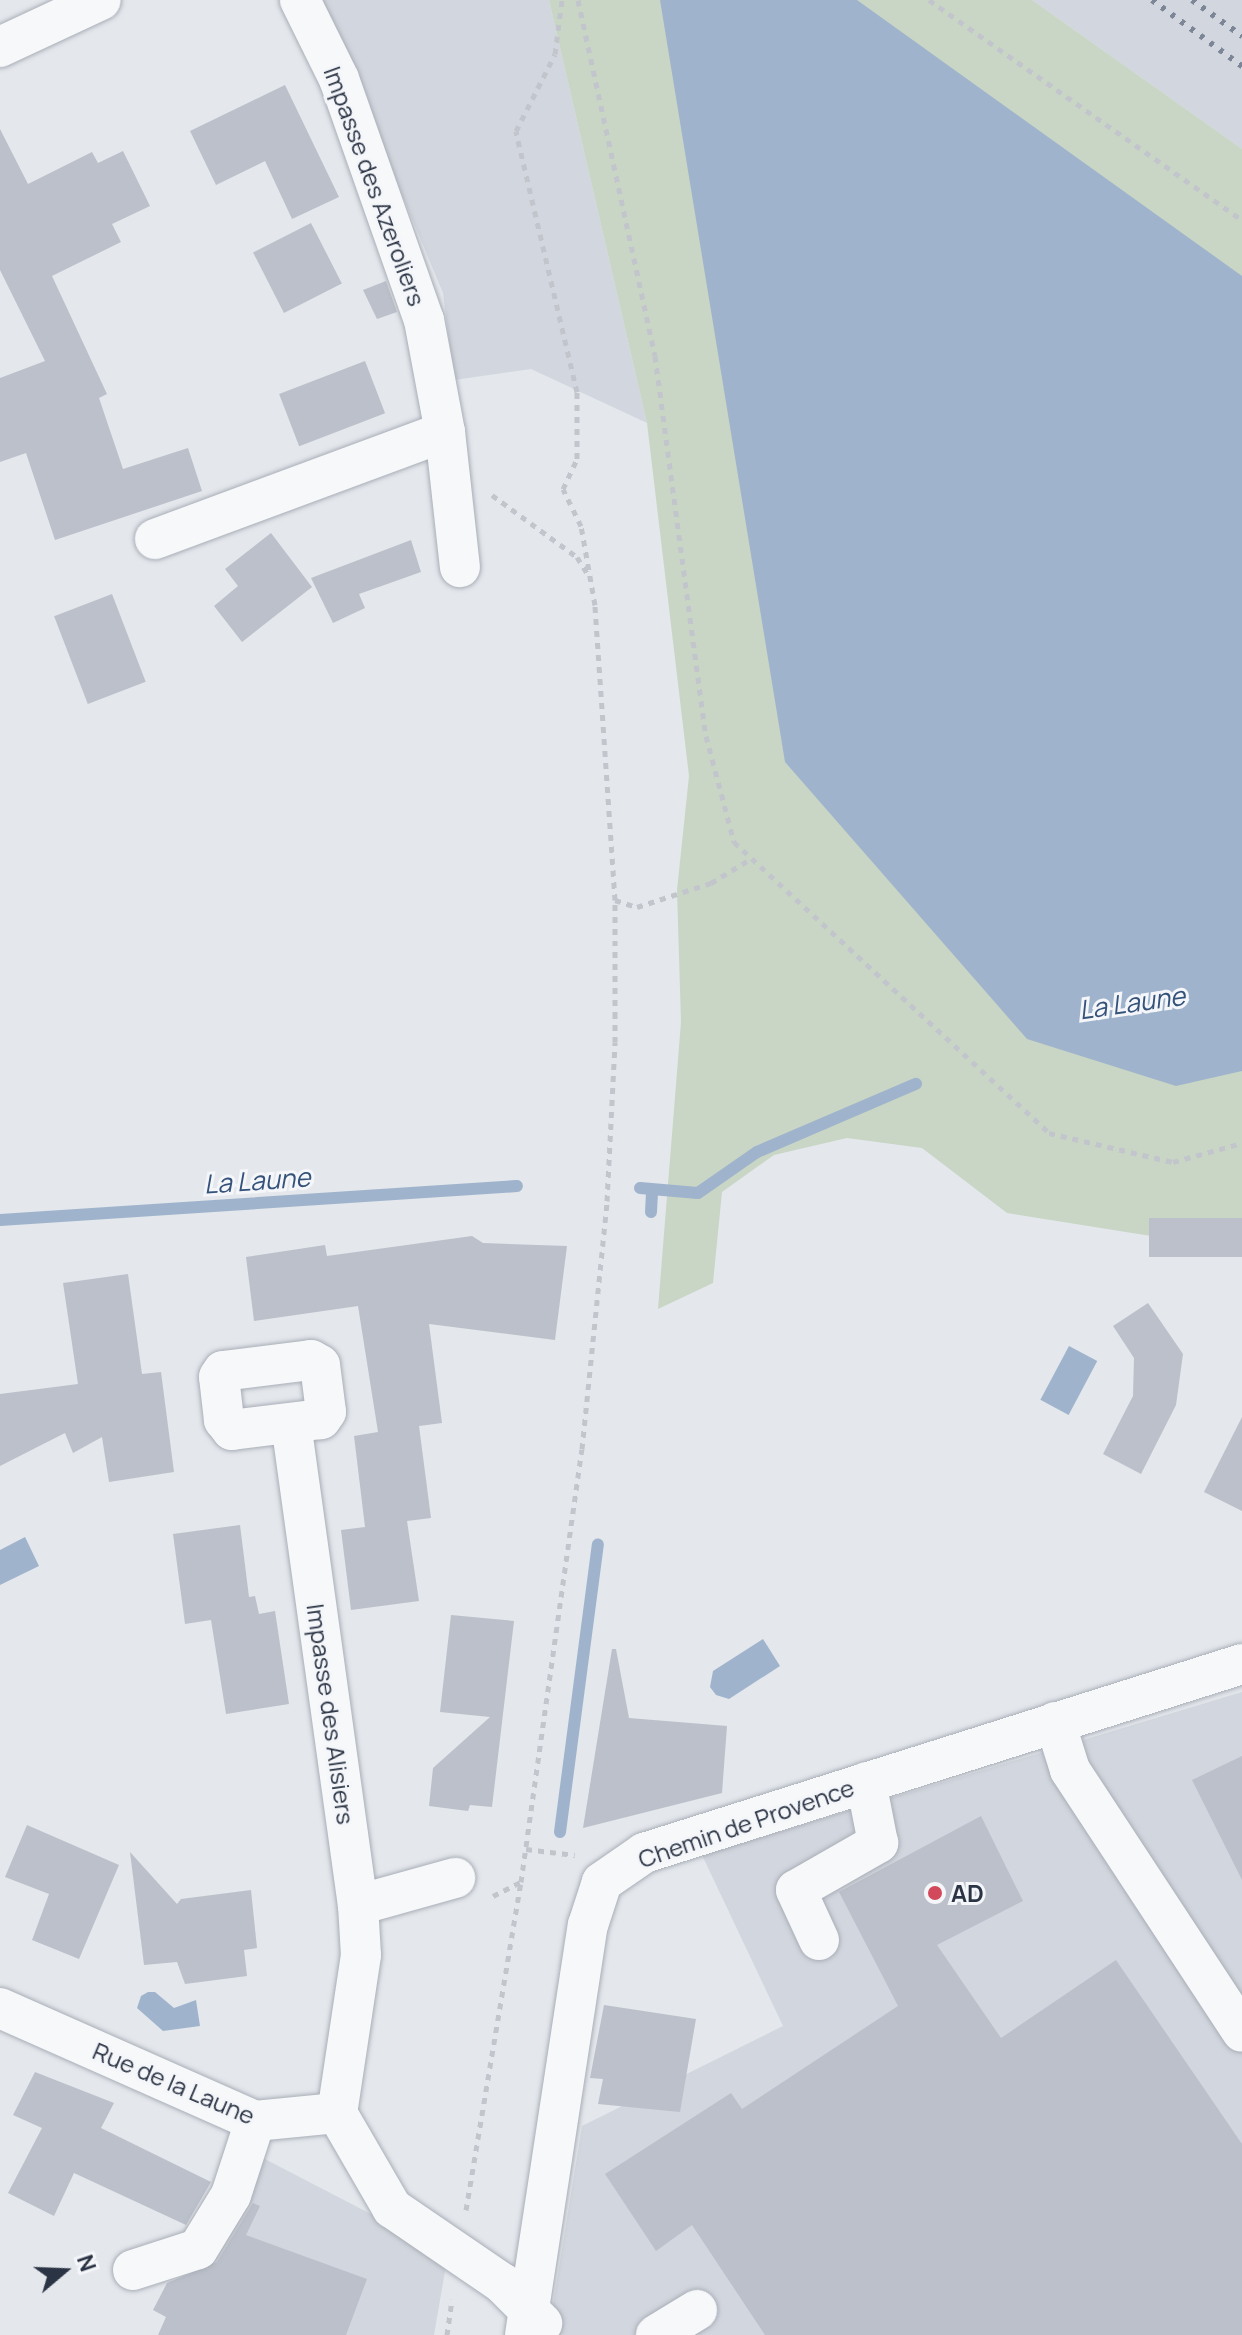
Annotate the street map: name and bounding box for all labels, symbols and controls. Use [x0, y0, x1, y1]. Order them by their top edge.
street label: Impasse des Azeroliers [318, 62, 432, 310]
water label: La Laune [1077, 980, 1187, 1026]
water label: La Laune [203, 1162, 311, 1200]
street label: Impasse des Alisiers [301, 1602, 361, 1826]
street label: Chemin de Provence [634, 1773, 858, 1873]
place label: AD [951, 1879, 984, 1907]
marker: AD [926, 1884, 944, 1902]
street label: Rue de la Laune [89, 2036, 259, 2130]
north arrow [24, 2231, 104, 2311]
text: N [70, 2251, 103, 2276]

